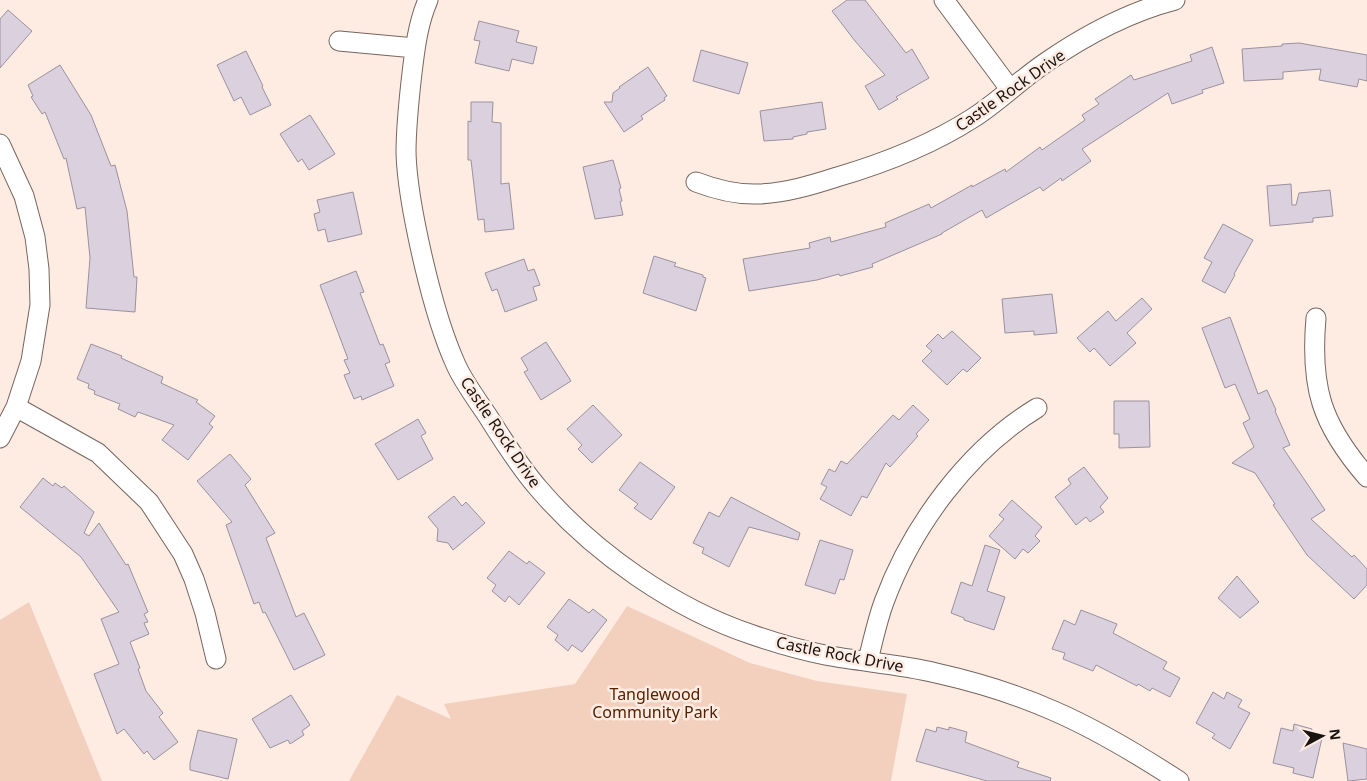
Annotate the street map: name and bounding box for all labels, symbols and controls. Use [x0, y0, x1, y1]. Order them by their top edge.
street label: Castle Rock Drive [951, 44, 1069, 136]
street label: Castle Rock Drive [456, 372, 546, 492]
street label: Castle Rock Drive [774, 631, 906, 677]
park label: Tanglewood Community Park [592, 683, 718, 723]
north arrow [1297, 711, 1347, 761]
text: N [1325, 728, 1346, 741]

